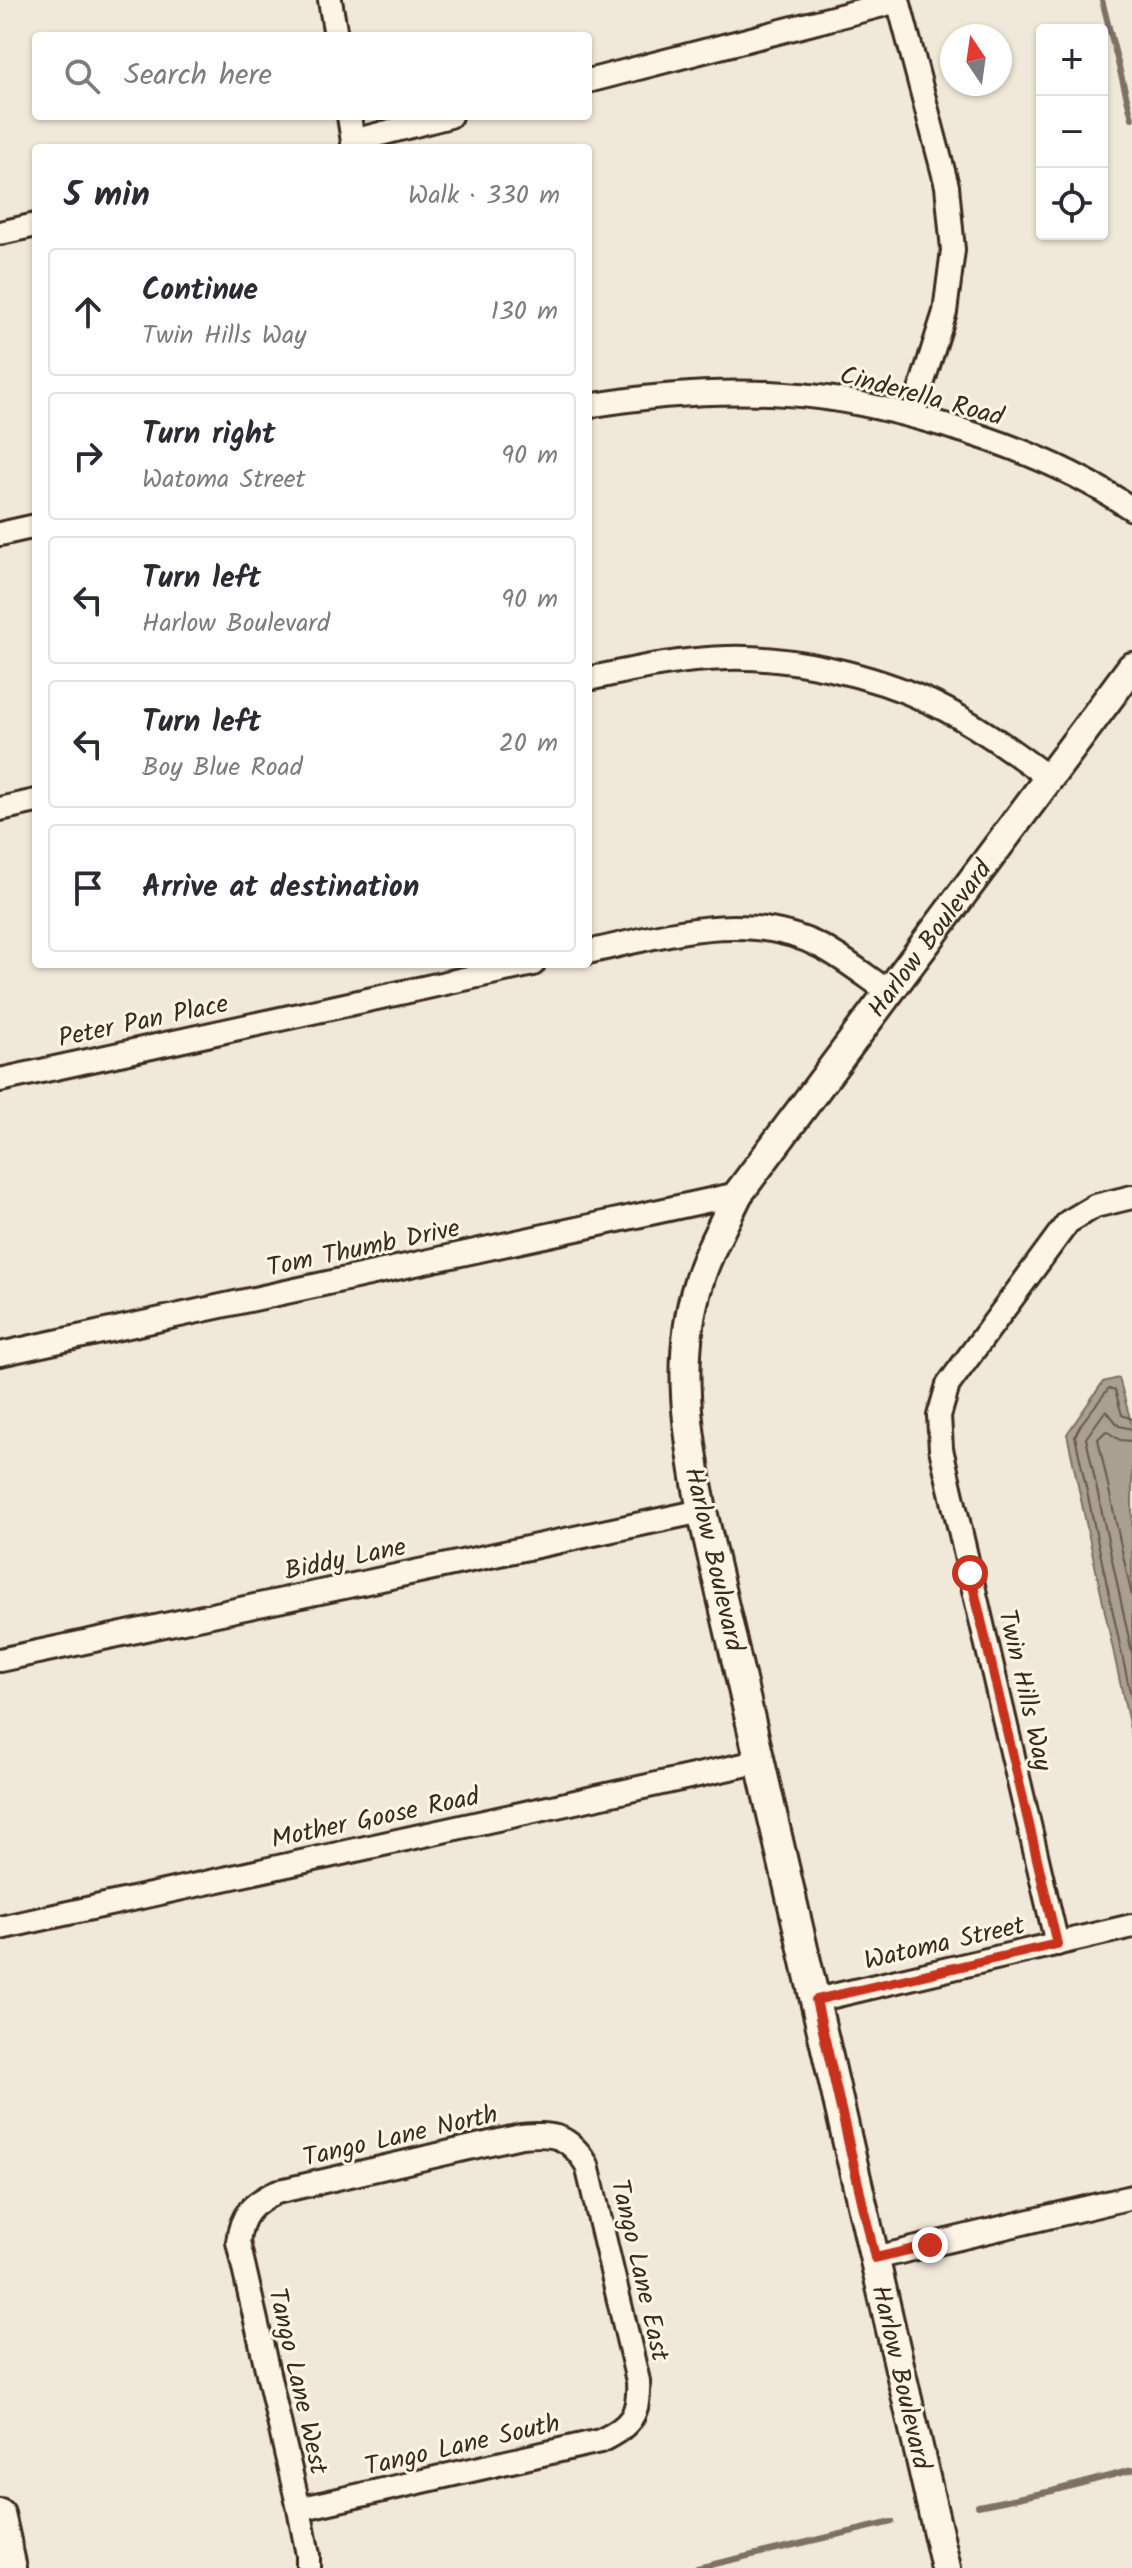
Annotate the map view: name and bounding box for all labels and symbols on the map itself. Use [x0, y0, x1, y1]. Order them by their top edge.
north arrow [940, 24, 1012, 96]
street label: Cinderella Road [835, 355, 1009, 439]
street label: Harlow Boulevard [858, 851, 1004, 1027]
street label: Peter Pan Place [54, 983, 233, 1060]
street label: Tom Thumb Drive [263, 1208, 464, 1290]
street label: Harlow Boulevard [671, 1463, 755, 1657]
street label: Biddy Lane [281, 1527, 410, 1593]
route start [952, 1555, 988, 1591]
street label: Twin Hills Way [985, 1606, 1063, 1776]
street label: Mother Goose Road [267, 1776, 484, 1862]
street label: Watoma Street [860, 1905, 1030, 1983]
street label: Tango Lane North [299, 2094, 502, 2180]
street label: Tango Lane East [598, 2175, 681, 2366]
route end [912, 2227, 948, 2263]
street label: Harlow Boulevard [858, 2281, 942, 2475]
street label: Tango Lane West [255, 2284, 339, 2480]
street label: Tango Lane South [361, 2403, 564, 2489]

